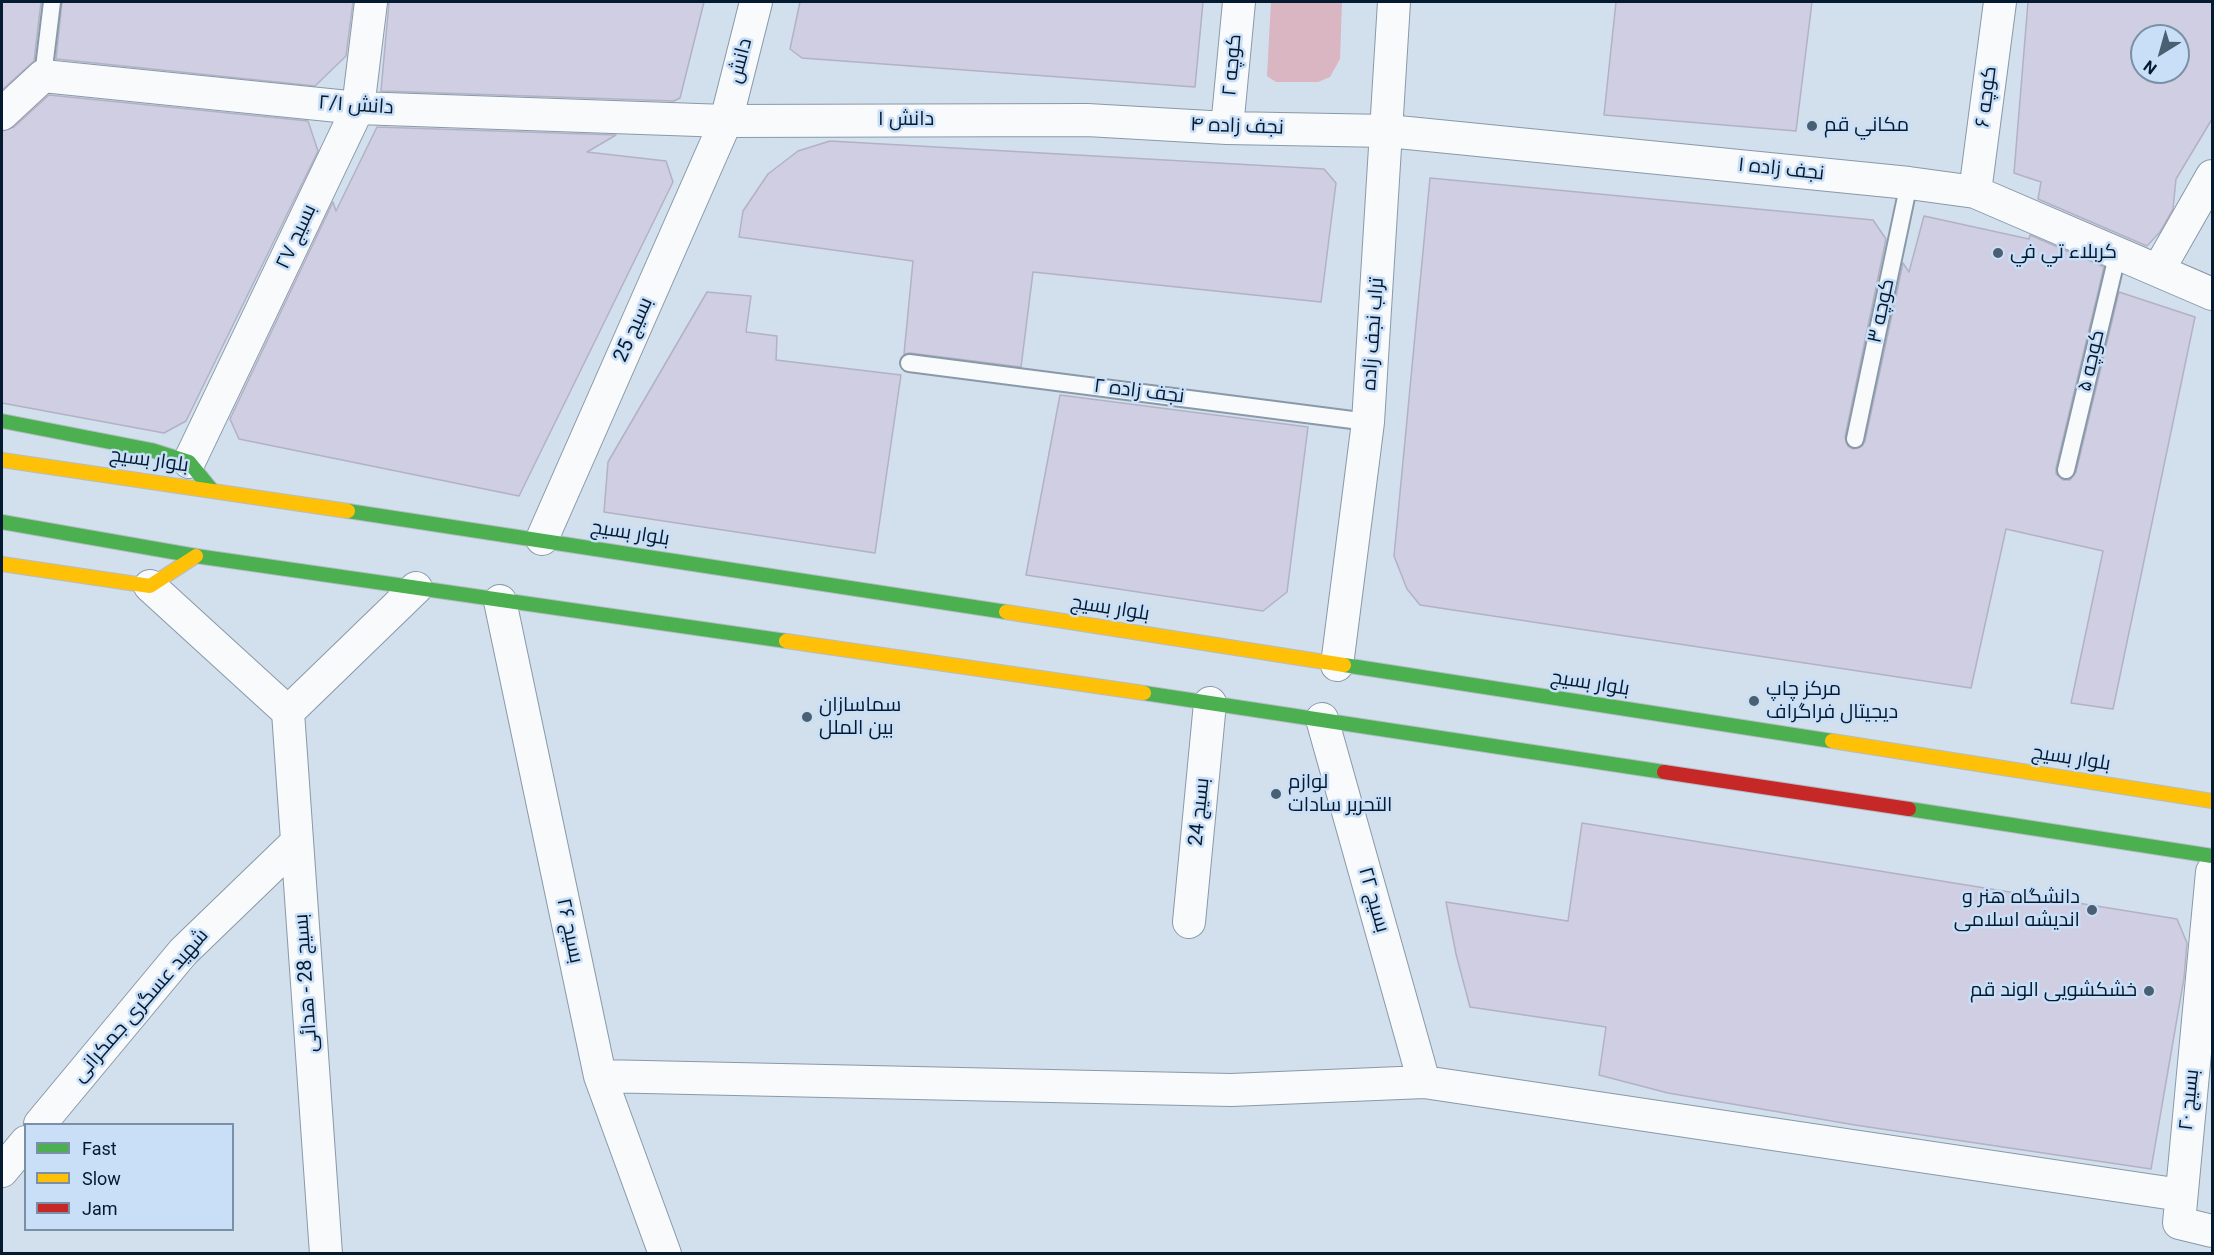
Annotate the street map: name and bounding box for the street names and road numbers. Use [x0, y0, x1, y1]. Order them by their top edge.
street label: کوچه ۲ [1218, 33, 1248, 97]
street label: دانش [724, 36, 758, 86]
street label: کوچه ۶ [1971, 65, 2003, 129]
street label: دانش ۲/۱ [318, 91, 394, 121]
street label: دانش ۱ [878, 108, 934, 132]
street label: نجف زاده ۴ [1190, 113, 1284, 141]
street label: نجف زاده ۱ [1737, 154, 1825, 186]
street label: بسیج ۲۷ [272, 201, 322, 273]
street label: تراب نجف زاده [1358, 277, 1390, 391]
street label: کوچه ۳ [1863, 277, 1901, 345]
street label: بسیج 25 [609, 294, 659, 366]
street label: کوچه ۵ [2073, 328, 2111, 394]
street label: نجف زاده ۲ [1092, 375, 1186, 409]
street label: بلوار بسیج [108, 444, 190, 478]
street label: بلوار بسیج [589, 516, 671, 552]
street label: بلوار بسیج [1069, 591, 1151, 627]
street label: بلوار بسیج [1549, 666, 1631, 702]
street label: بلوار بسیج [2030, 741, 2112, 777]
street label: بسیج 24 [1184, 777, 1216, 847]
street label: بسیج ۲۲ [1352, 864, 1394, 936]
street label: بسیج ۲۶ [550, 896, 588, 966]
street label: بسیج 28 - هدائی [290, 913, 324, 1053]
street label: شهید عسگری جمکرانی [68, 924, 214, 1088]
street label: بسیج ۲۰ [2175, 1068, 2205, 1132]

